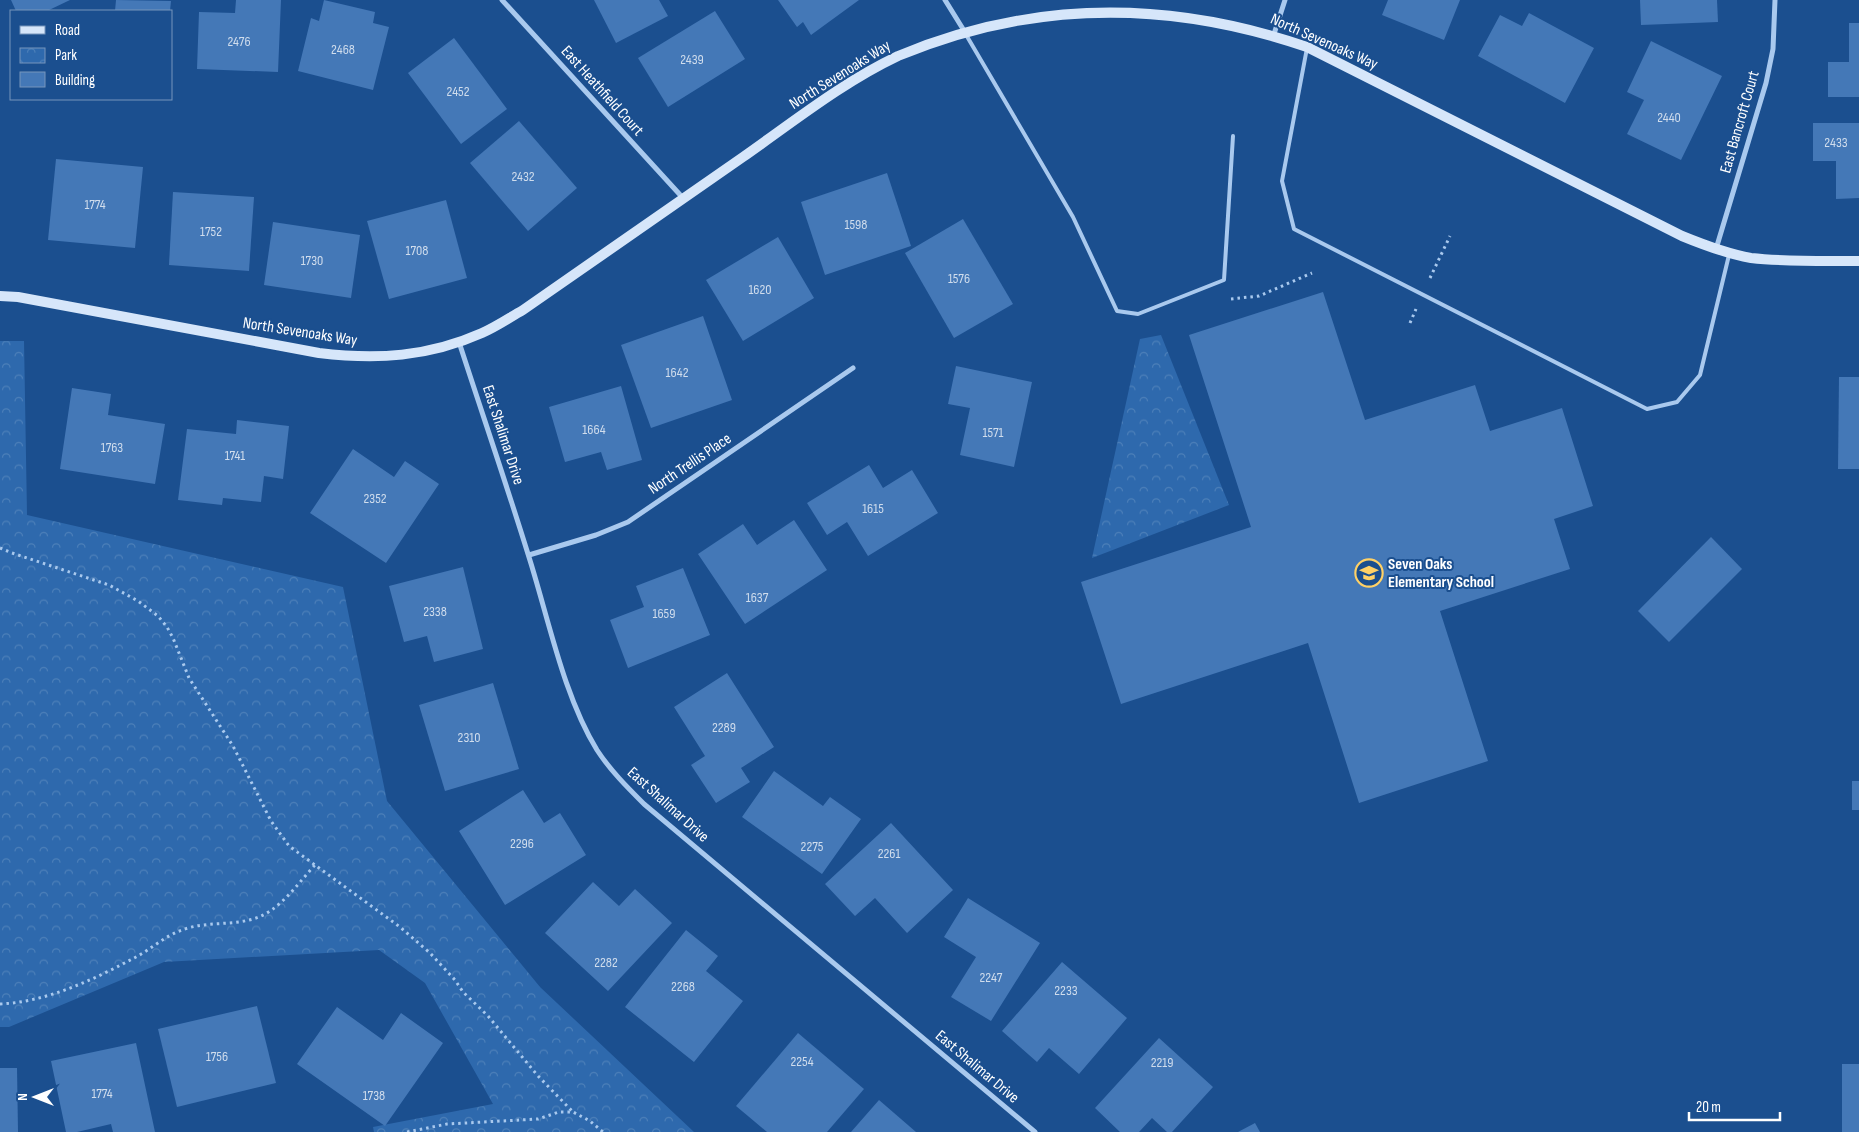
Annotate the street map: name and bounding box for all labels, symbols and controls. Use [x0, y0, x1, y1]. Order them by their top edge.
legend [10, 10, 172, 100]
street label: North Sevenoaks Way [1267, 10, 1381, 74]
text: Road [55, 21, 80, 40]
house number: 2476 [227, 33, 251, 50]
street label: North Sevenoaks Way [786, 36, 894, 114]
house number: 2468 [331, 41, 355, 58]
street label: East Heathfield Court [557, 42, 647, 140]
text: Park [55, 46, 77, 65]
house number: 2439 [680, 51, 704, 68]
street label: East Bancroft Court [1716, 68, 1764, 175]
text: Building [55, 71, 95, 90]
house number: 2452 [447, 83, 470, 100]
house number: 2440 [1657, 109, 1681, 126]
house number: 2433 [1824, 134, 1848, 151]
house number: 2432 [511, 168, 535, 185]
house number: 1774 [84, 196, 106, 213]
house number: 1598 [845, 216, 867, 233]
house number: 1752 [200, 223, 222, 240]
house number: 1708 [406, 242, 428, 259]
house number: 1730 [301, 252, 323, 269]
house number: 1576 [948, 270, 970, 287]
house number: 1620 [748, 281, 772, 298]
street label: North Sevenoaks Way [241, 314, 359, 350]
house number: 1642 [666, 364, 689, 381]
street label: East Shalimar Drive [478, 383, 528, 487]
house number: 1664 [582, 421, 606, 438]
house number: 1571 [982, 424, 1004, 441]
street label: North Trellis Place [645, 429, 735, 499]
house number: 1763 [101, 439, 123, 456]
house number: 1741 [225, 447, 245, 464]
house number: 2352 [363, 490, 387, 507]
house number: 1615 [862, 500, 884, 517]
place label: Seven Oaks Elementary School [1388, 555, 1494, 592]
school or university icon: Seven Oaks Elementary School [1354, 558, 1384, 588]
house number: 1637 [746, 589, 769, 606]
house number: 2338 [423, 603, 447, 620]
house number: 1659 [653, 605, 675, 622]
house number: 2289 [712, 719, 736, 736]
house number: 2310 [458, 729, 480, 746]
street label: East Shalimar Drive [623, 763, 713, 847]
house number: 2296 [510, 835, 534, 852]
house number: 2275 [801, 838, 824, 855]
house number: 2261 [878, 845, 900, 862]
house number: 2282 [594, 954, 618, 971]
house number: 2247 [980, 969, 1003, 986]
house number: 2268 [671, 978, 695, 995]
house number: 2233 [1054, 982, 1078, 999]
street label: East Shalimar Drive [931, 1027, 1023, 1107]
house number: 1756 [206, 1048, 228, 1065]
house number: 2254 [790, 1053, 814, 1070]
house number: 2219 [1151, 1054, 1173, 1071]
north arrow [10, 1072, 60, 1122]
house number: 1774 [91, 1085, 113, 1102]
house number: 1738 [363, 1087, 385, 1104]
scale bar [1689, 1090, 1780, 1122]
text: N [14, 1093, 31, 1101]
text: 20 m [1696, 1098, 1721, 1117]

